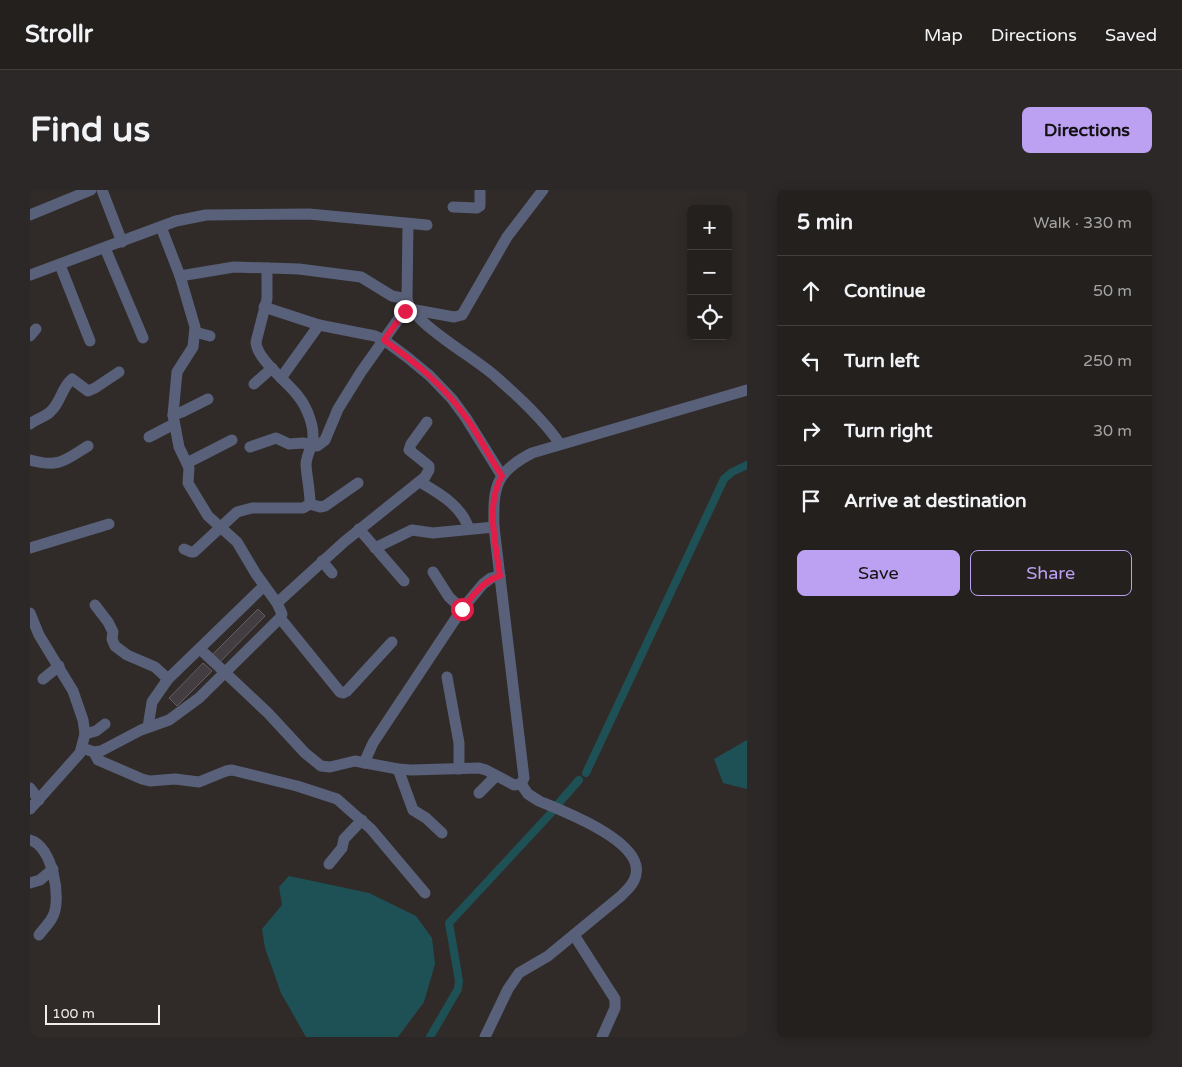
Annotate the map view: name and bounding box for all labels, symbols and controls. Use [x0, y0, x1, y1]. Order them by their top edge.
text: Strollr [25, 20, 93, 49]
text: Map [924, 24, 963, 46]
text: Directions [991, 24, 1077, 46]
text: Saved [1105, 24, 1157, 46]
button: Directions [1022, 107, 1152, 153]
text: Find us [30, 109, 150, 151]
map controls [687, 205, 732, 340]
button: + [687, 205, 732, 250]
text: 5 min [797, 210, 853, 235]
text: Walk · 330 m [1033, 213, 1132, 233]
button: − [687, 250, 732, 295]
icon: ahead [797, 277, 825, 305]
text: Continue [844, 280, 926, 302]
text: 50 m [1093, 281, 1132, 301]
button: locate [687, 295, 732, 340]
route end [394, 300, 417, 323]
icon: left [797, 347, 825, 375]
text: Turn left [844, 350, 920, 372]
text: 250 m [1083, 351, 1132, 371]
icon: right [797, 417, 825, 445]
text: Turn right [844, 420, 932, 442]
text: 30 m [1093, 421, 1132, 441]
icon: arrive [797, 487, 825, 515]
text: Arrive at destination [844, 490, 1027, 512]
button: Save [797, 550, 960, 596]
button: Share [970, 550, 1132, 596]
route start [451, 598, 474, 621]
scale bar [45, 1002, 160, 1025]
text: 100 m [52, 1005, 95, 1022]

